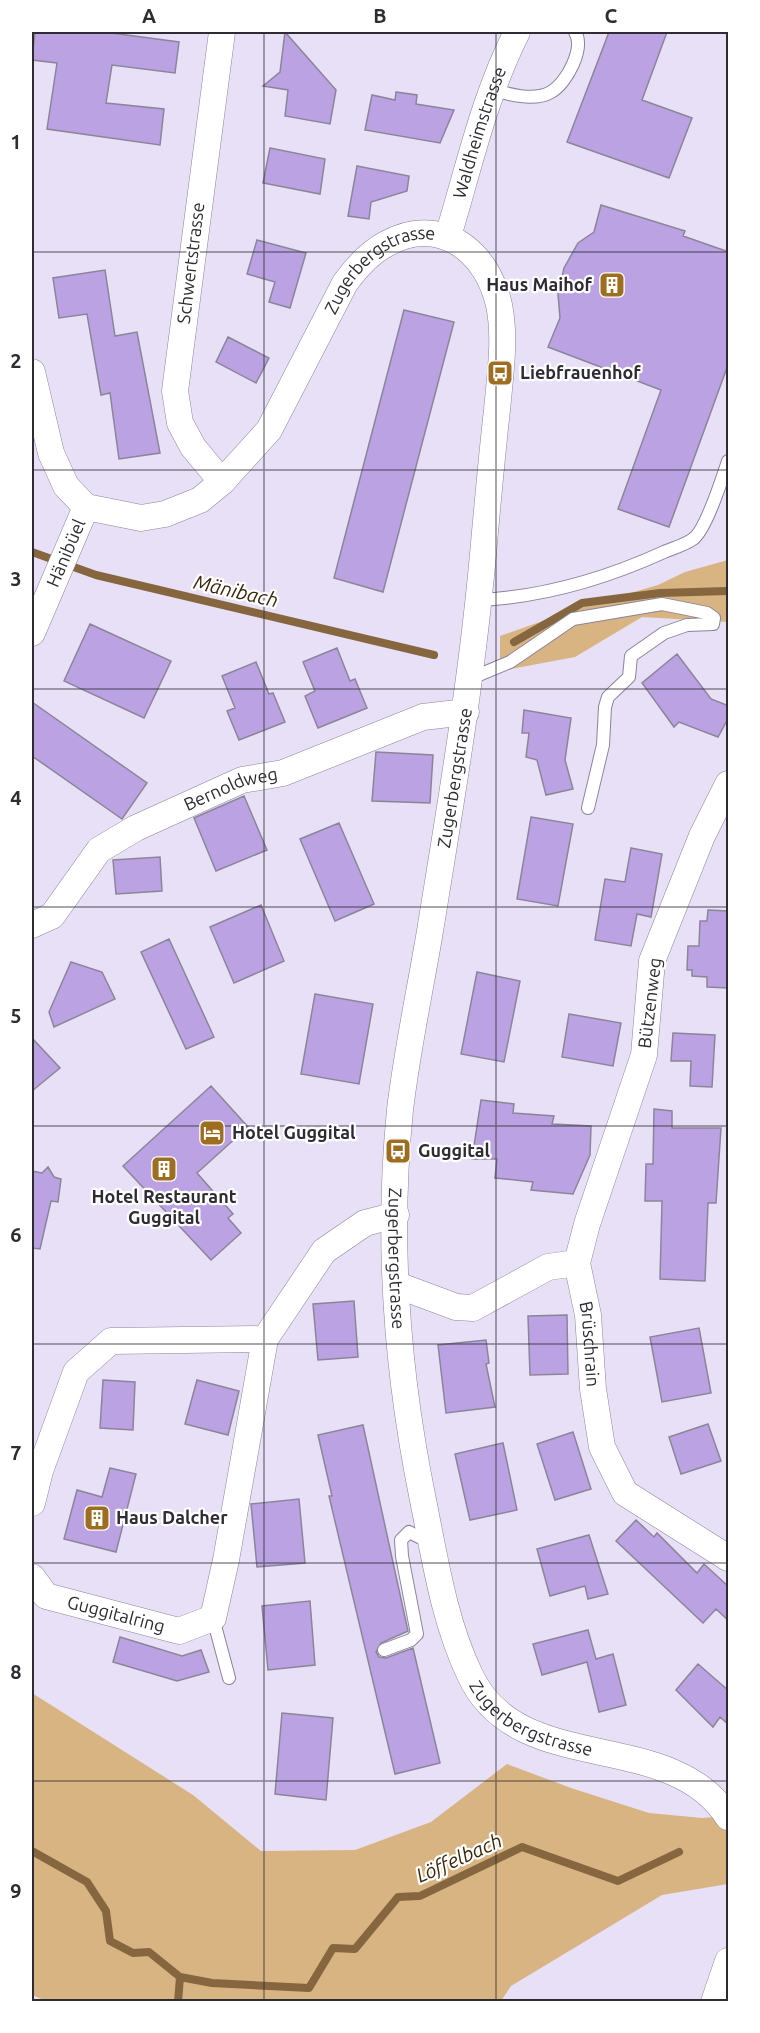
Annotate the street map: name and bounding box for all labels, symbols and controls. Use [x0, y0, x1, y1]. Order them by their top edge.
text: A [142, 4, 156, 27]
text: B [373, 4, 387, 27]
text: C [605, 4, 618, 27]
street label: Waldheimstrasse [449, 63, 509, 201]
text: 1 [10, 130, 22, 153]
street label: Schwertstrasse [173, 201, 207, 325]
street label: Zugerbergstrasse [320, 222, 436, 317]
building icon: Haus Maihof [597, 270, 627, 300]
place label: Haus Maihof [486, 274, 593, 294]
text: 2 [10, 349, 22, 372]
bus stop icon: Liebfrauenhof [485, 358, 515, 388]
place label: Liebfrauenhof [520, 362, 641, 382]
street label: Hänibüel [42, 515, 89, 590]
text: 3 [10, 567, 22, 590]
water label: Mänibach [192, 570, 281, 611]
street label: Zugerbergstrasse [433, 706, 475, 849]
street label: Bernoldweg [180, 763, 279, 814]
text: 4 [10, 786, 22, 809]
street label: Bützenweg [634, 956, 664, 1049]
text: 5 [10, 1004, 22, 1027]
hotel icon: Hotel Guggital [197, 1118, 227, 1148]
place label: Hotel Guggital [232, 1122, 356, 1142]
bus stop icon: Guggital [383, 1136, 413, 1166]
place label: Guggital [418, 1140, 490, 1160]
building icon: Hotel Restaurant Guggital [149, 1154, 179, 1184]
place label: Hotel Restaurant Guggital [92, 1186, 237, 1227]
street label: Zugerbergstrasse [385, 1187, 410, 1330]
text: 6 [10, 1223, 22, 1246]
street label: Brüschrain [576, 1299, 604, 1387]
text: 7 [10, 1441, 22, 1464]
building icon: Haus Dalcher [82, 1503, 112, 1533]
place label: Haus Dalcher [116, 1507, 228, 1527]
street label: Guggitalring [65, 1591, 167, 1636]
text: 8 [10, 1660, 22, 1683]
street label: Zugerbergstrasse [466, 1677, 595, 1759]
water label: Löffelbach [412, 1828, 505, 1887]
text: 9 [10, 1879, 22, 1902]

